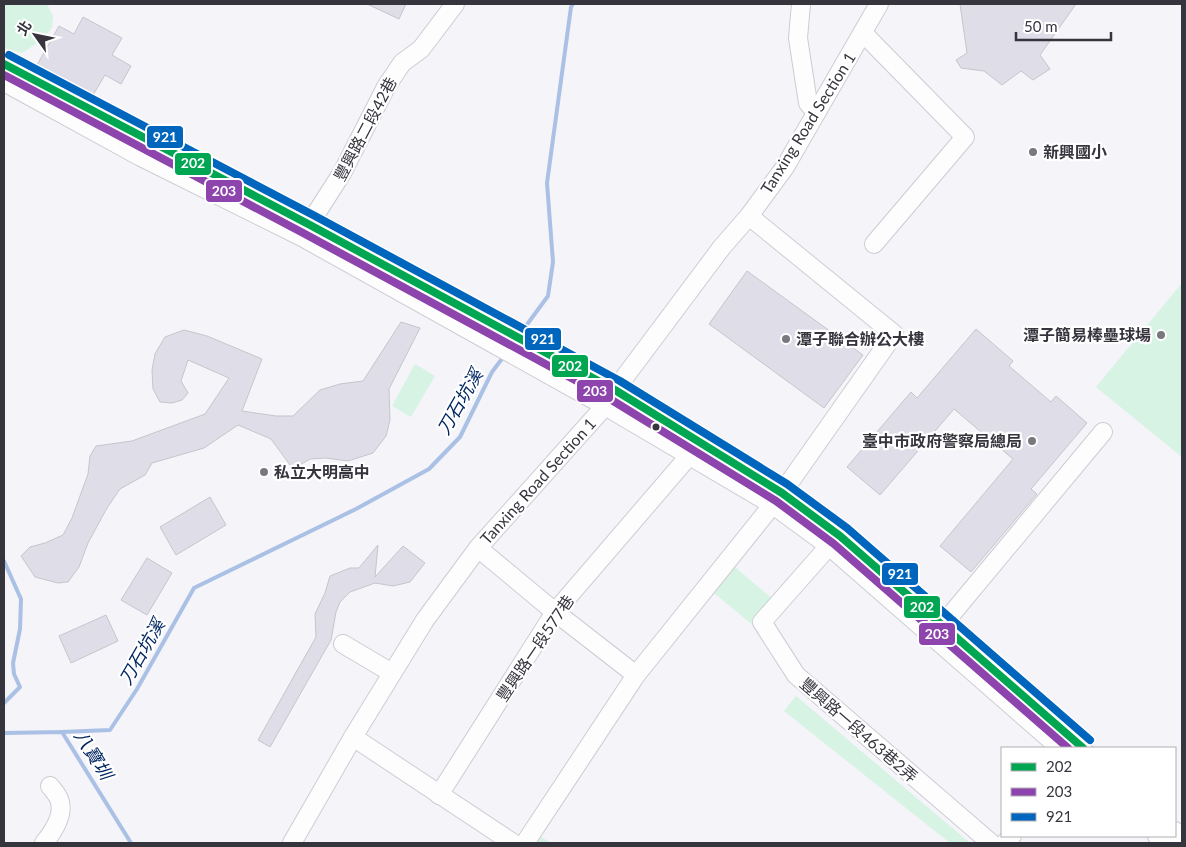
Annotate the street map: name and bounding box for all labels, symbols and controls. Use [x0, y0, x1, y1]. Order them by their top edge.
north arrow [10, 10, 60, 60]
scale bar [1016, 10, 1111, 42]
text: 北 [13, 17, 35, 38]
text: 50 m [1024, 17, 1058, 35]
street label: Tanxing Road Section 1 [756, 48, 859, 197]
street label: 豐興路二段42巷 [329, 74, 400, 184]
line badge: 921 [146, 125, 184, 149]
text: 921 [153, 128, 177, 145]
place label: 新興國小 [1043, 142, 1107, 161]
marker: 新興國小 [1027, 146, 1039, 158]
line badge: 202 [174, 152, 212, 176]
text: 202 [181, 154, 205, 171]
line badge: 203 [205, 179, 243, 203]
text: 203 [212, 182, 236, 199]
place label: 潭子簡易棒壘球場 [1023, 325, 1151, 344]
line badge: 921 [524, 327, 562, 351]
place label: 潭子聯合辦公大樓 [796, 329, 924, 348]
marker: 潭子簡易棒壘球場 [1155, 329, 1167, 341]
text: 921 [531, 330, 555, 347]
marker: 潭子聯合辦公大樓 [780, 333, 792, 345]
line badge: 202 [551, 354, 589, 378]
text: 202 [558, 357, 582, 374]
water label: 刀石坑溪 [432, 362, 488, 438]
line badge: 203 [576, 379, 614, 403]
text: 203 [583, 382, 607, 399]
street label: Tanxing Road Section 1 [476, 414, 599, 548]
unlabelled marker [651, 422, 661, 432]
place label: 臺中市政府警察局總局 [862, 431, 1022, 450]
marker: 臺中市政府警察局總局 [1026, 435, 1038, 447]
place label: 私立大明高中 [274, 462, 370, 481]
marker: 私立大明高中 [258, 466, 270, 478]
line badge: 921 [881, 562, 919, 586]
text: 921 [888, 565, 912, 582]
street label: 豐興路一段577巷 [492, 591, 577, 704]
line badge: 202 [903, 595, 941, 619]
text: 202 [910, 598, 934, 615]
water label: 刀石坑溪 [114, 612, 170, 688]
line badge: 203 [918, 622, 956, 646]
text: 203 [925, 625, 949, 642]
street label: 豐興路一段463巷2弄 [797, 674, 922, 786]
water label: 八寶圳 [70, 726, 119, 786]
legend [1001, 747, 1176, 837]
text: 202 [1046, 757, 1072, 775]
text: 203 [1046, 782, 1072, 800]
text: 921 [1046, 807, 1072, 825]

